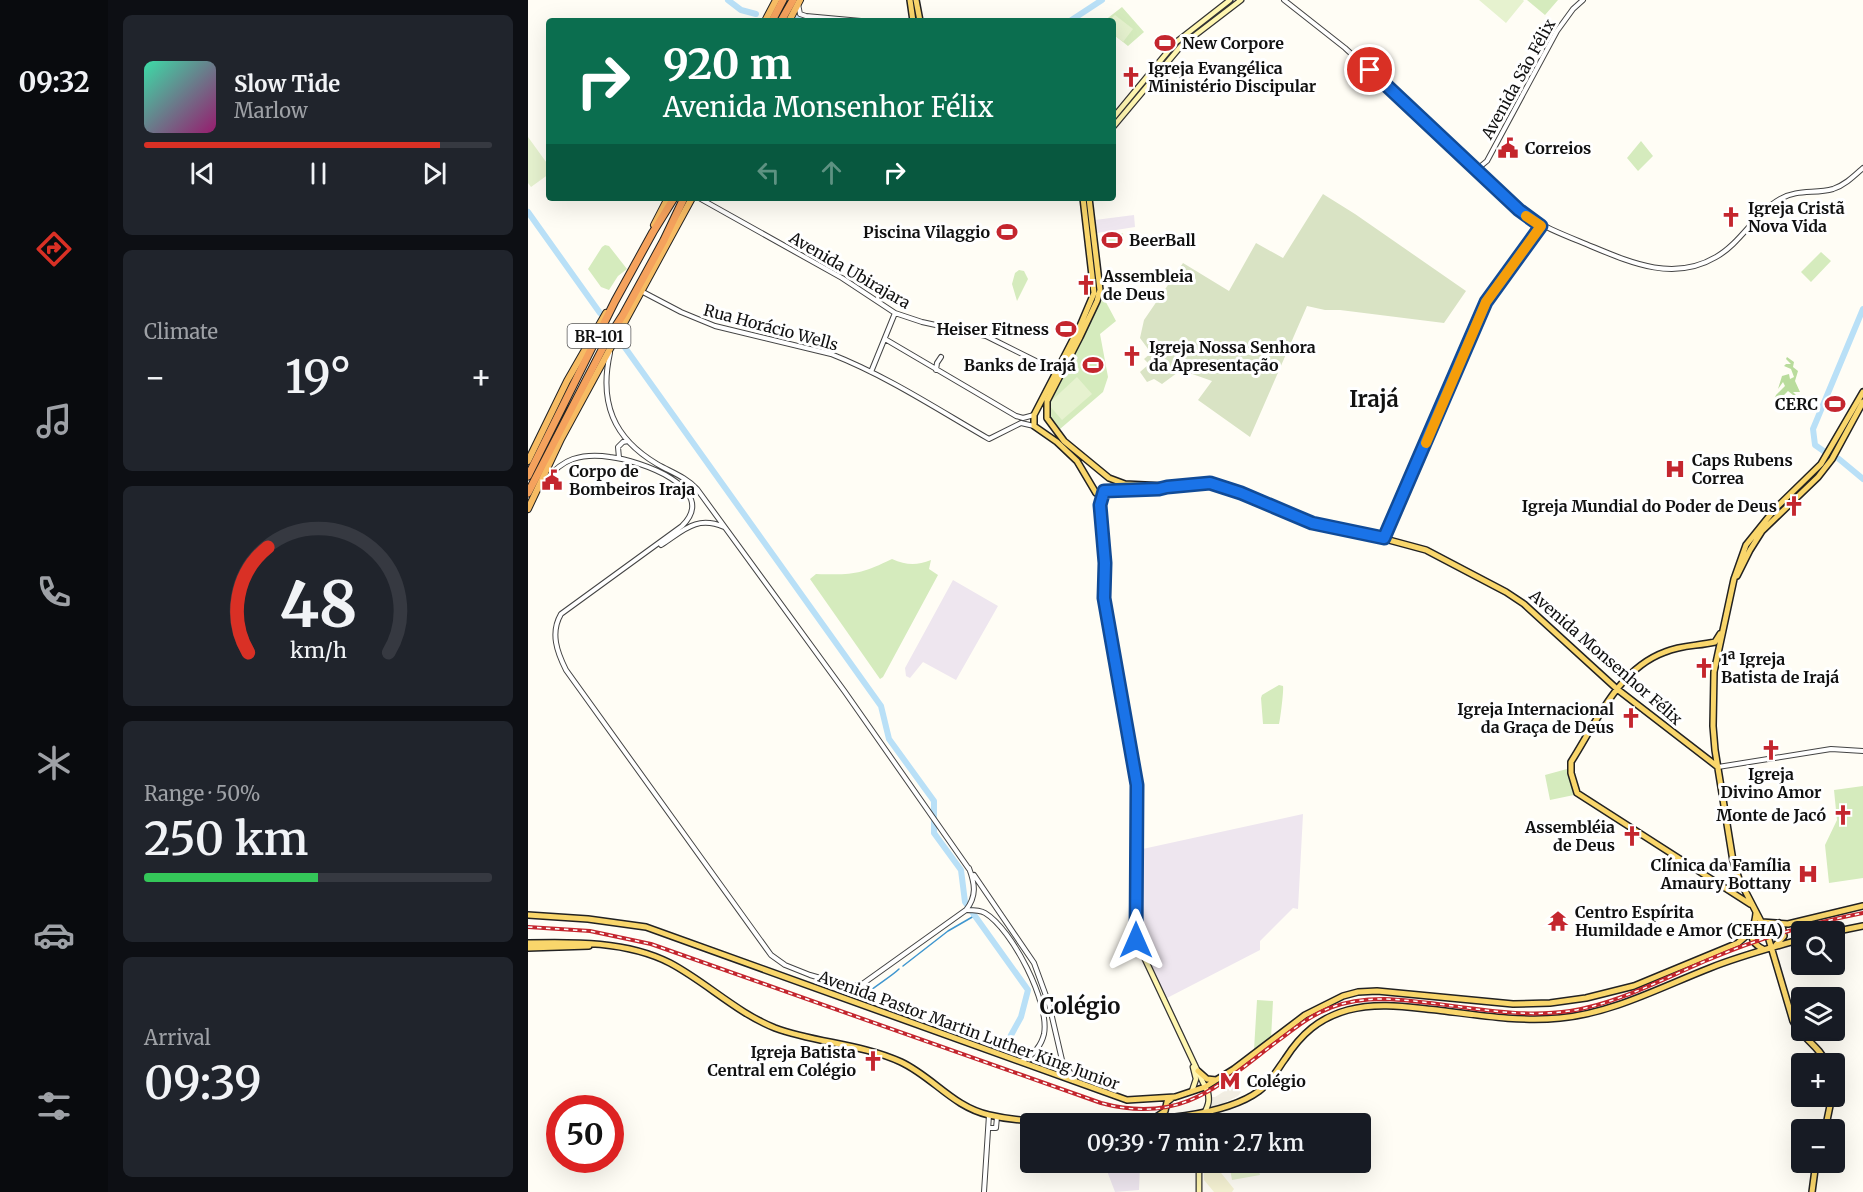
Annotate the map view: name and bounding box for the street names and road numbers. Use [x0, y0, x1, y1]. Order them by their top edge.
street label: Avenida São Félix [1476, 15, 1559, 143]
street label: Avenida Ubirajara [785, 227, 914, 313]
street label: Rua Horácio Wells [702, 299, 841, 355]
road number: BR-101 [568, 324, 631, 348]
street label: Avenida Monsenhor Félix [1525, 585, 1687, 729]
street label: Avenida Pastor Martin Luther King Junior [815, 966, 1122, 1094]

